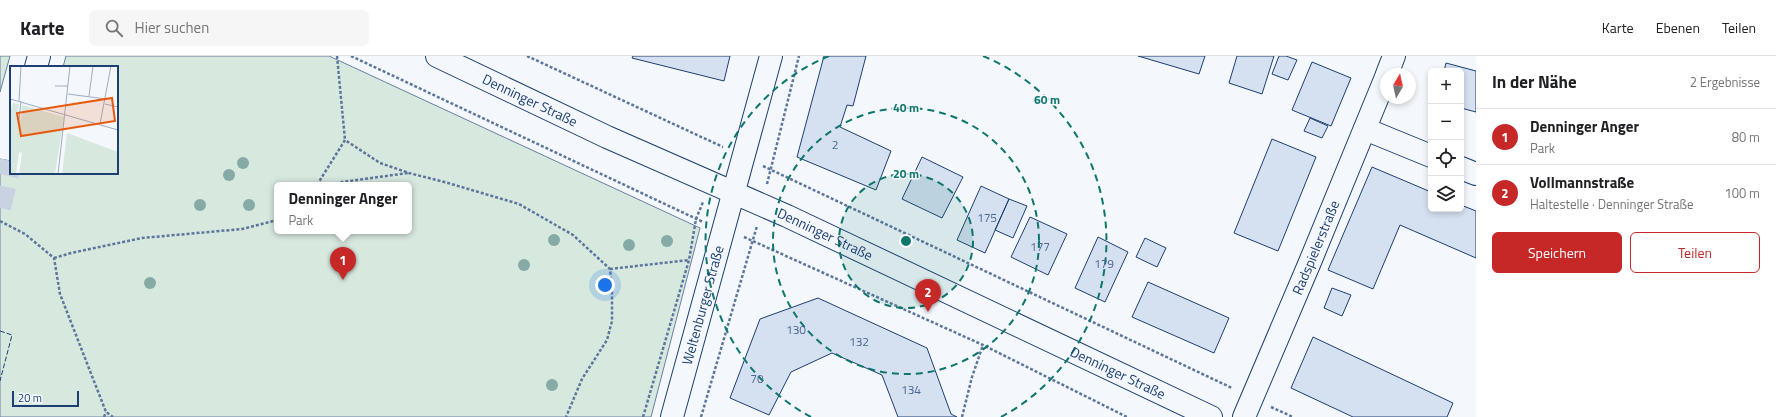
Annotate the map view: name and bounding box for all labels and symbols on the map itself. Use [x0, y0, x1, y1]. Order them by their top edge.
inset map [10, 66, 118, 174]
street label: Denninger Straße [479, 68, 581, 132]
north arrow [1380, 68, 1416, 104]
text: 60 m [1034, 90, 1060, 109]
text: 40 m [893, 98, 919, 117]
house number: 2 [832, 135, 838, 154]
text: 20 m [893, 164, 919, 183]
street label: Radspielerstraße [1286, 197, 1344, 298]
street label: Denninger Straße [774, 202, 876, 265]
house number: 175 [977, 208, 997, 227]
centre of rings [899, 234, 913, 248]
house number: 177 [1030, 237, 1050, 256]
street label: Weltenburger Straße [676, 243, 729, 367]
pin: 1 [330, 247, 356, 280]
house number: 179 [1094, 254, 1114, 273]
your location [595, 275, 615, 295]
pin: 2 [915, 279, 941, 312]
house number: 130 [786, 320, 806, 339]
house number: 132 [849, 332, 869, 351]
street label: Denninger Straße [1067, 341, 1169, 404]
house number: 70 [750, 369, 764, 388]
house number: 134 [901, 380, 921, 399]
scale bar [12, 389, 79, 408]

